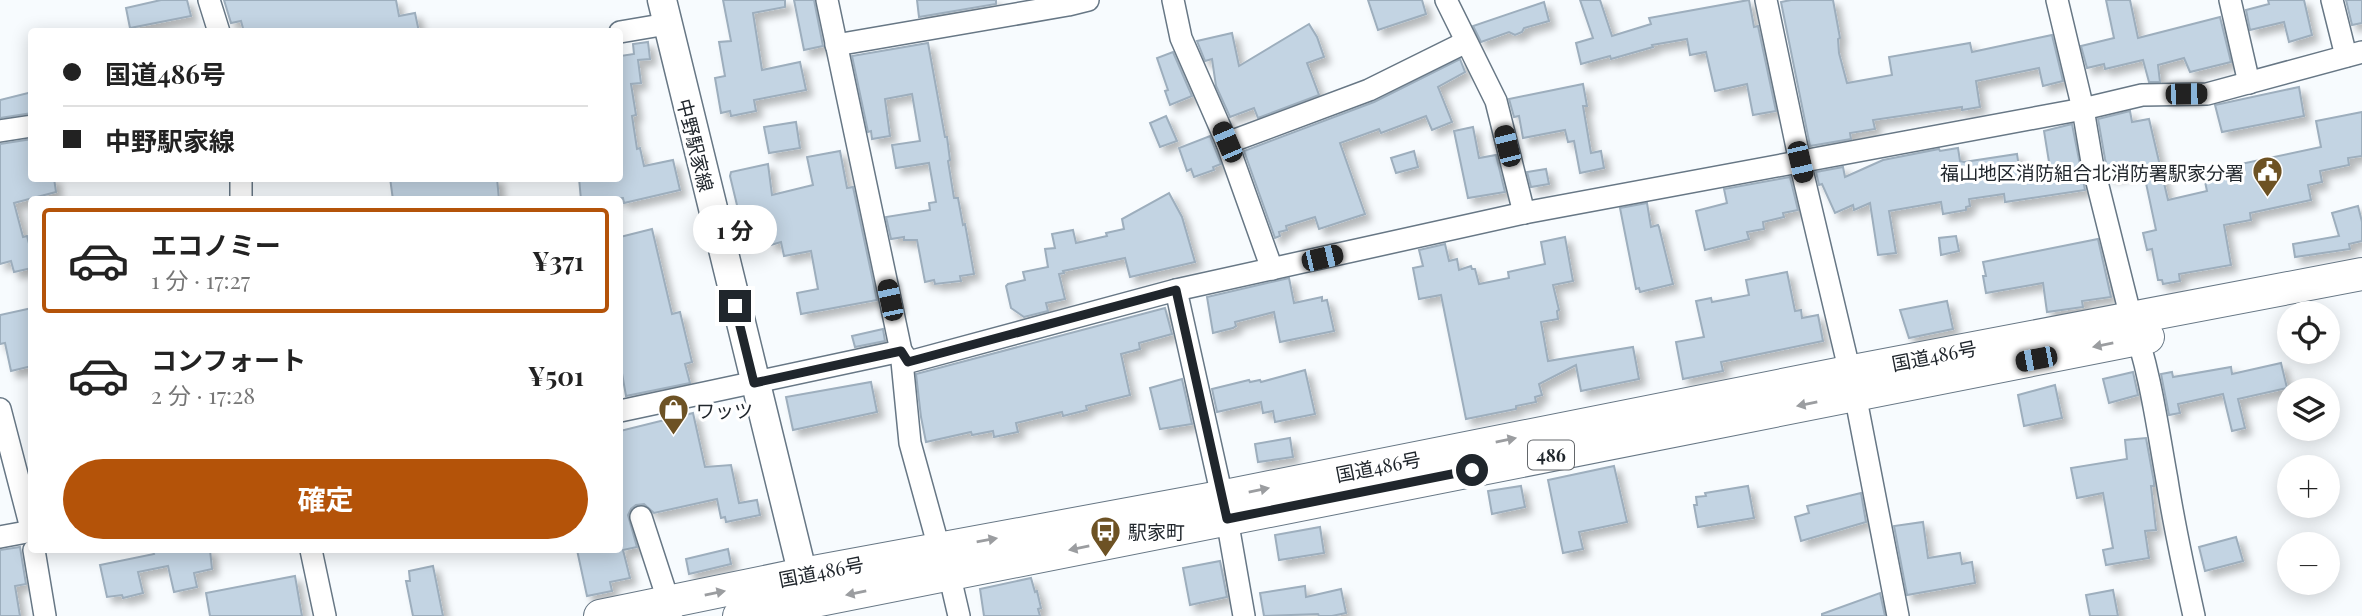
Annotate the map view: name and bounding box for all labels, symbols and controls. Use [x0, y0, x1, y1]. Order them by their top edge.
text: 国道486号 [105, 56, 226, 91]
car [2165, 83, 2208, 105]
street label: 中野駅家線 [672, 96, 720, 194]
car [1210, 119, 1245, 165]
text: 中野駅家線 [105, 123, 235, 158]
car [1492, 123, 1523, 169]
car [1786, 139, 1815, 185]
public building icon: 福山地区消防組合北消防署駅家分署 [2250, 155, 2284, 199]
place label: 福山地区消防組合北消防署駅家分署 [1940, 159, 2244, 185]
callout: 1 分 [693, 204, 777, 254]
text: 1 分 [716, 214, 754, 245]
text: エコノミー [151, 227, 281, 262]
icon: car [67, 229, 130, 292]
text: ¥371 [532, 243, 584, 278]
car [1300, 243, 1345, 273]
text: 1 分 · 17:27 [151, 264, 250, 295]
car [876, 277, 905, 323]
route end [719, 290, 751, 322]
map controls [2277, 301, 2340, 595]
button: locate [2277, 301, 2340, 364]
street label: 国道486号 [1889, 334, 1979, 376]
one-way arrow [2092, 340, 2114, 351]
text: コンフォート [151, 342, 306, 377]
icon: car [67, 344, 130, 407]
car [2014, 345, 2059, 373]
text: ¥501 [528, 358, 584, 393]
button: layers [2277, 378, 2340, 441]
text: 2 分 · 17:28 [151, 379, 255, 410]
shop icon: ワッツ [656, 393, 690, 437]
place label: ワッツ [696, 397, 753, 423]
one-way arrow [1796, 398, 1818, 409]
one-way arrow [1495, 435, 1517, 446]
road number: 486 [1528, 440, 1574, 470]
street label: 国道486号 [1333, 445, 1423, 487]
route start [1456, 454, 1488, 486]
button: + [2277, 455, 2340, 518]
button: 確定 [63, 459, 588, 539]
one-way arrow [1248, 484, 1270, 495]
bus stop icon: 駅家町 [1088, 514, 1122, 558]
place label: 駅家町 [1128, 518, 1185, 544]
button: − [2277, 532, 2340, 595]
one-way arrow [976, 534, 998, 545]
one-way arrow [1068, 543, 1090, 554]
street label: 国道486号 [776, 550, 866, 592]
one-way arrow [704, 587, 726, 598]
one-way arrow [845, 587, 867, 598]

